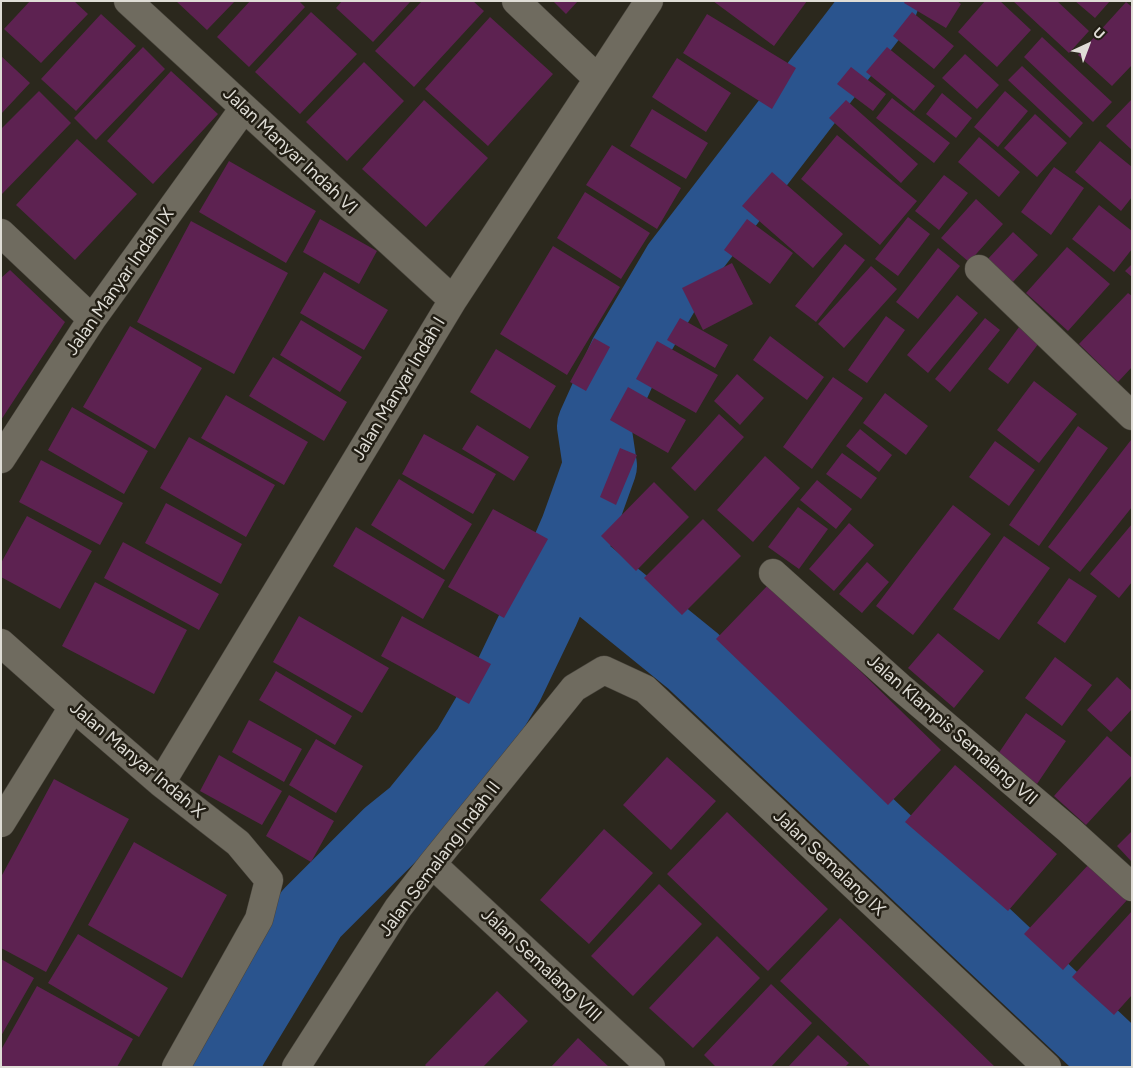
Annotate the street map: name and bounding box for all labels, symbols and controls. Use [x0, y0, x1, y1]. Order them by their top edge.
north arrow [1063, 20, 1113, 70]
text: U [1089, 24, 1108, 43]
street label: Jalan Manyar Indah VI [218, 83, 362, 219]
street label: Jalan Manyar Indah IX [61, 204, 179, 360]
street label: Jalan Manyar Indah I [348, 313, 450, 465]
street label: Jalan Klampis Semalang VII [862, 650, 1042, 810]
street label: Jalan Manyar Indah X [65, 697, 209, 823]
street label: Jalan Semalang Indah II [375, 777, 505, 941]
street label: Jalan Semalang IX [768, 805, 890, 921]
street label: Jalan Semalang VIII [476, 904, 606, 1026]

